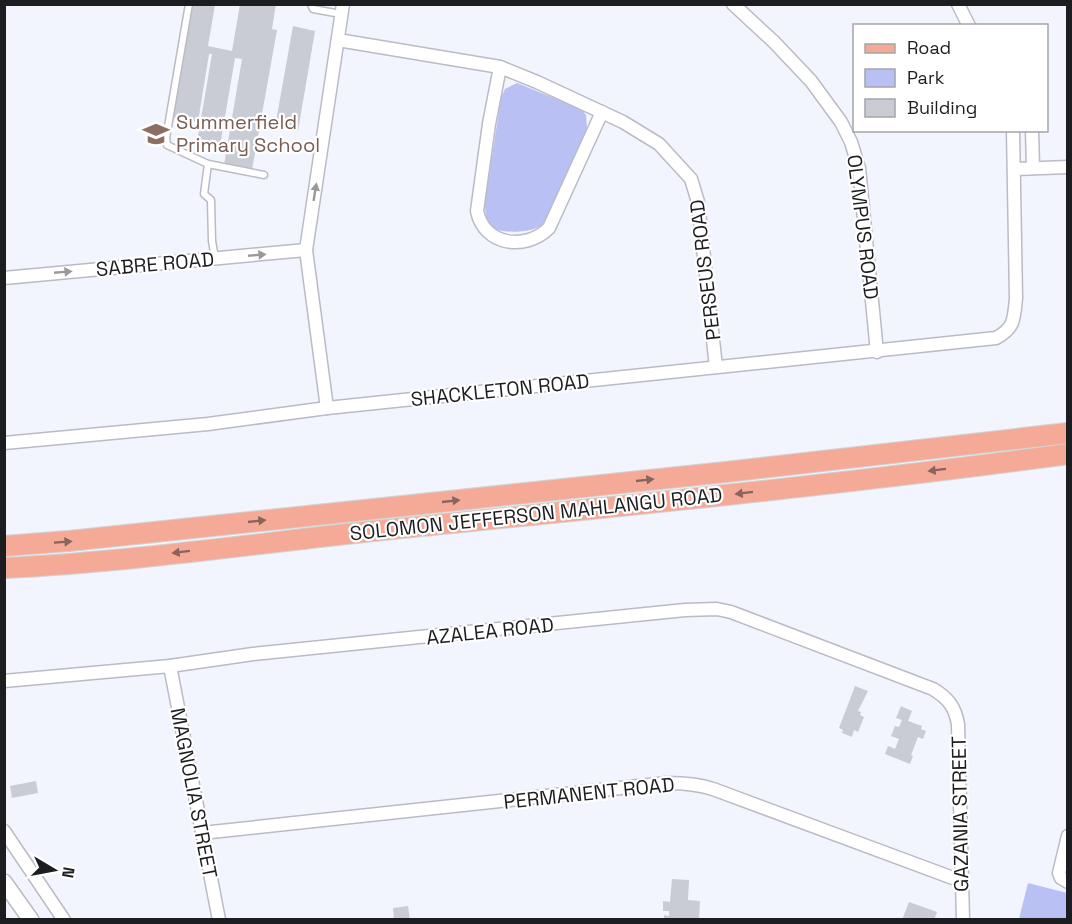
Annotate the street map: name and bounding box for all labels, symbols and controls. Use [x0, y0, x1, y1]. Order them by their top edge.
legend [853, 24, 1048, 132]
text: Road [907, 36, 951, 59]
text: Park [907, 66, 945, 89]
text: Building [907, 96, 977, 119]
place label: Summerfield Primary School [176, 109, 320, 158]
school or university icon: Summerfield Primary School [141, 119, 171, 149]
street label: OLYMPUS ROAD [841, 153, 885, 301]
one-way arrow [310, 183, 319, 202]
street label: PERSEUS ROAD [683, 198, 727, 342]
street label: SABRE ROAD [95, 246, 215, 282]
one-way arrow [247, 250, 266, 260]
one-way arrow [53, 267, 72, 277]
street label: SHACKLETON ROAD [409, 368, 591, 412]
one-way arrow [928, 466, 947, 475]
one-way arrow [635, 475, 654, 485]
street label: SOLOMON JEFFERSON MAHLANGU ROAD [348, 481, 724, 547]
one-way arrow [734, 488, 753, 497]
one-way arrow [441, 496, 460, 506]
one-way arrow [247, 517, 266, 526]
one-way arrow [53, 537, 72, 546]
one-way arrow [171, 548, 190, 557]
street label: AZALEA ROAD [425, 611, 555, 651]
street label: MAGNOLIA STREET [165, 706, 223, 881]
street label: GAZANIA STREET [946, 736, 974, 892]
street label: PERMANENT ROAD [502, 771, 676, 815]
north arrow [24, 840, 84, 900]
text: N [57, 865, 80, 880]

